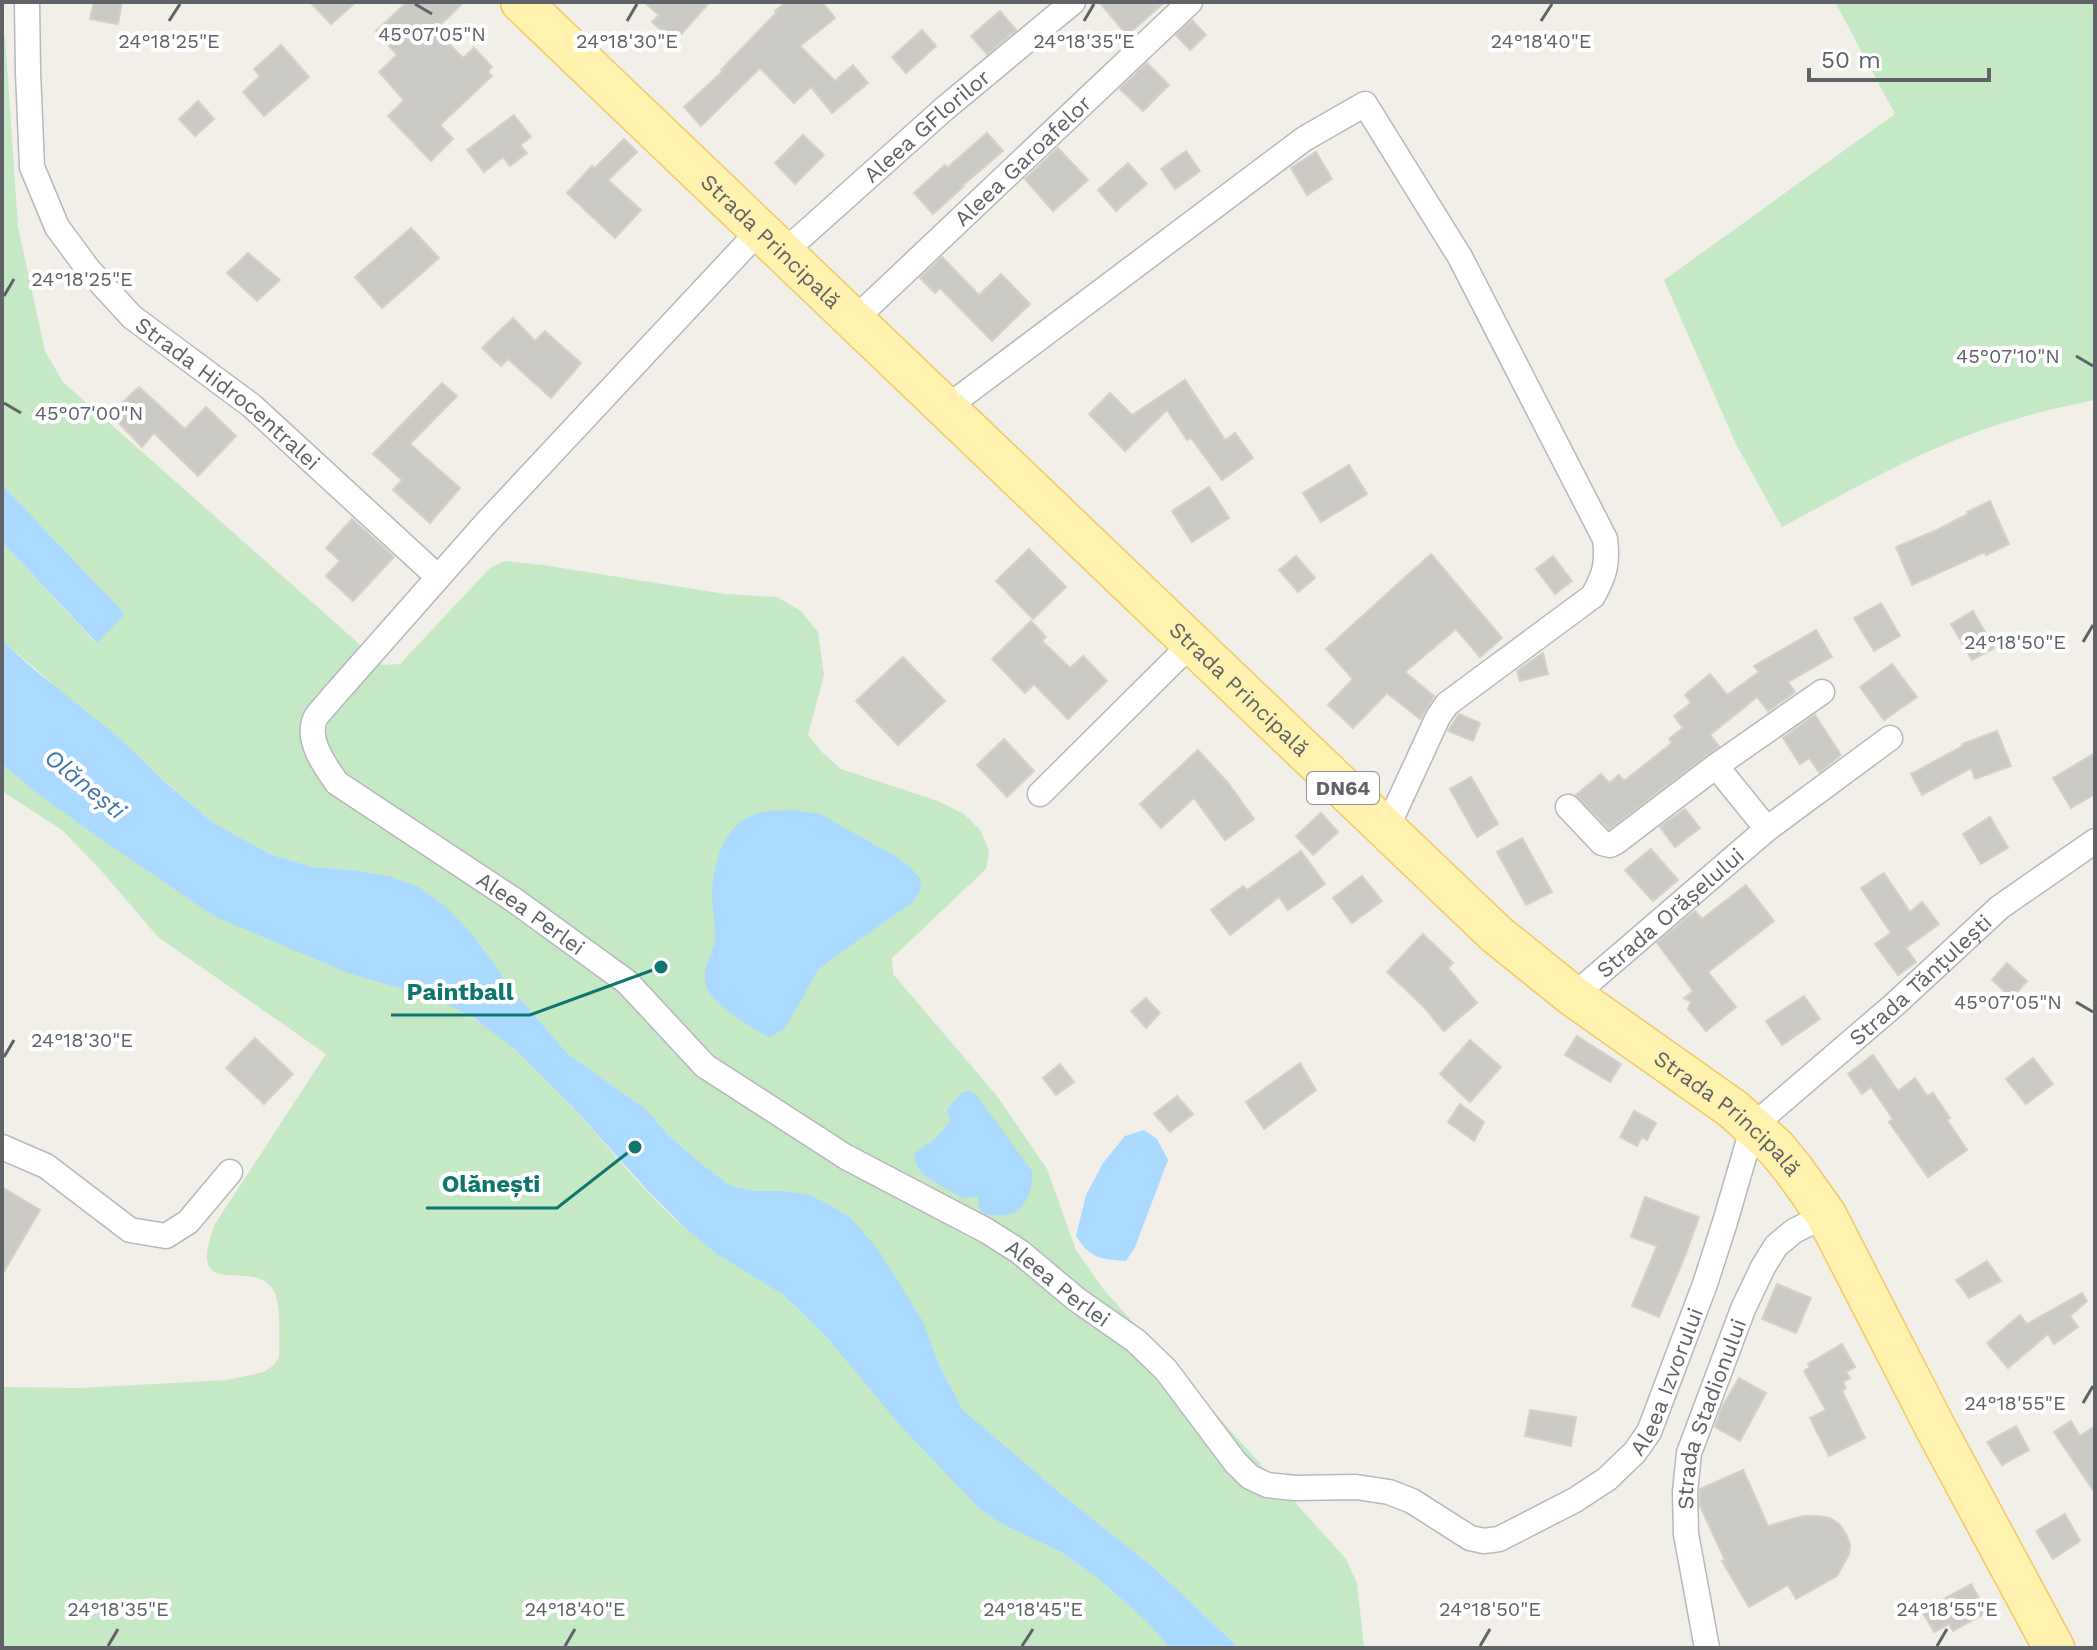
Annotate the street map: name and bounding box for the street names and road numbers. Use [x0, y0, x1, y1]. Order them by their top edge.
street label: Aleea GFlorilor [858, 64, 995, 187]
street label: Aleea Garoafelor [949, 90, 1096, 231]
street label: Strada Principală [696, 169, 846, 313]
street label: Strada Hidrocentralei [131, 312, 325, 475]
street label: Strada Principală [1165, 616, 1314, 761]
road number: DN64 [1307, 772, 1379, 804]
street label: Strada Orășelului [1591, 842, 1749, 983]
street label: Aleea Perlei [472, 867, 590, 960]
street label: Strada Tănțulești [1844, 909, 1996, 1051]
street label: Strada Principală [1650, 1045, 1806, 1181]
street label: Aleea Perlei [1001, 1234, 1115, 1332]
street label: Aleea Izvorului [1624, 1304, 1707, 1460]
street label: Strada Stadionului [1672, 1315, 1751, 1510]

